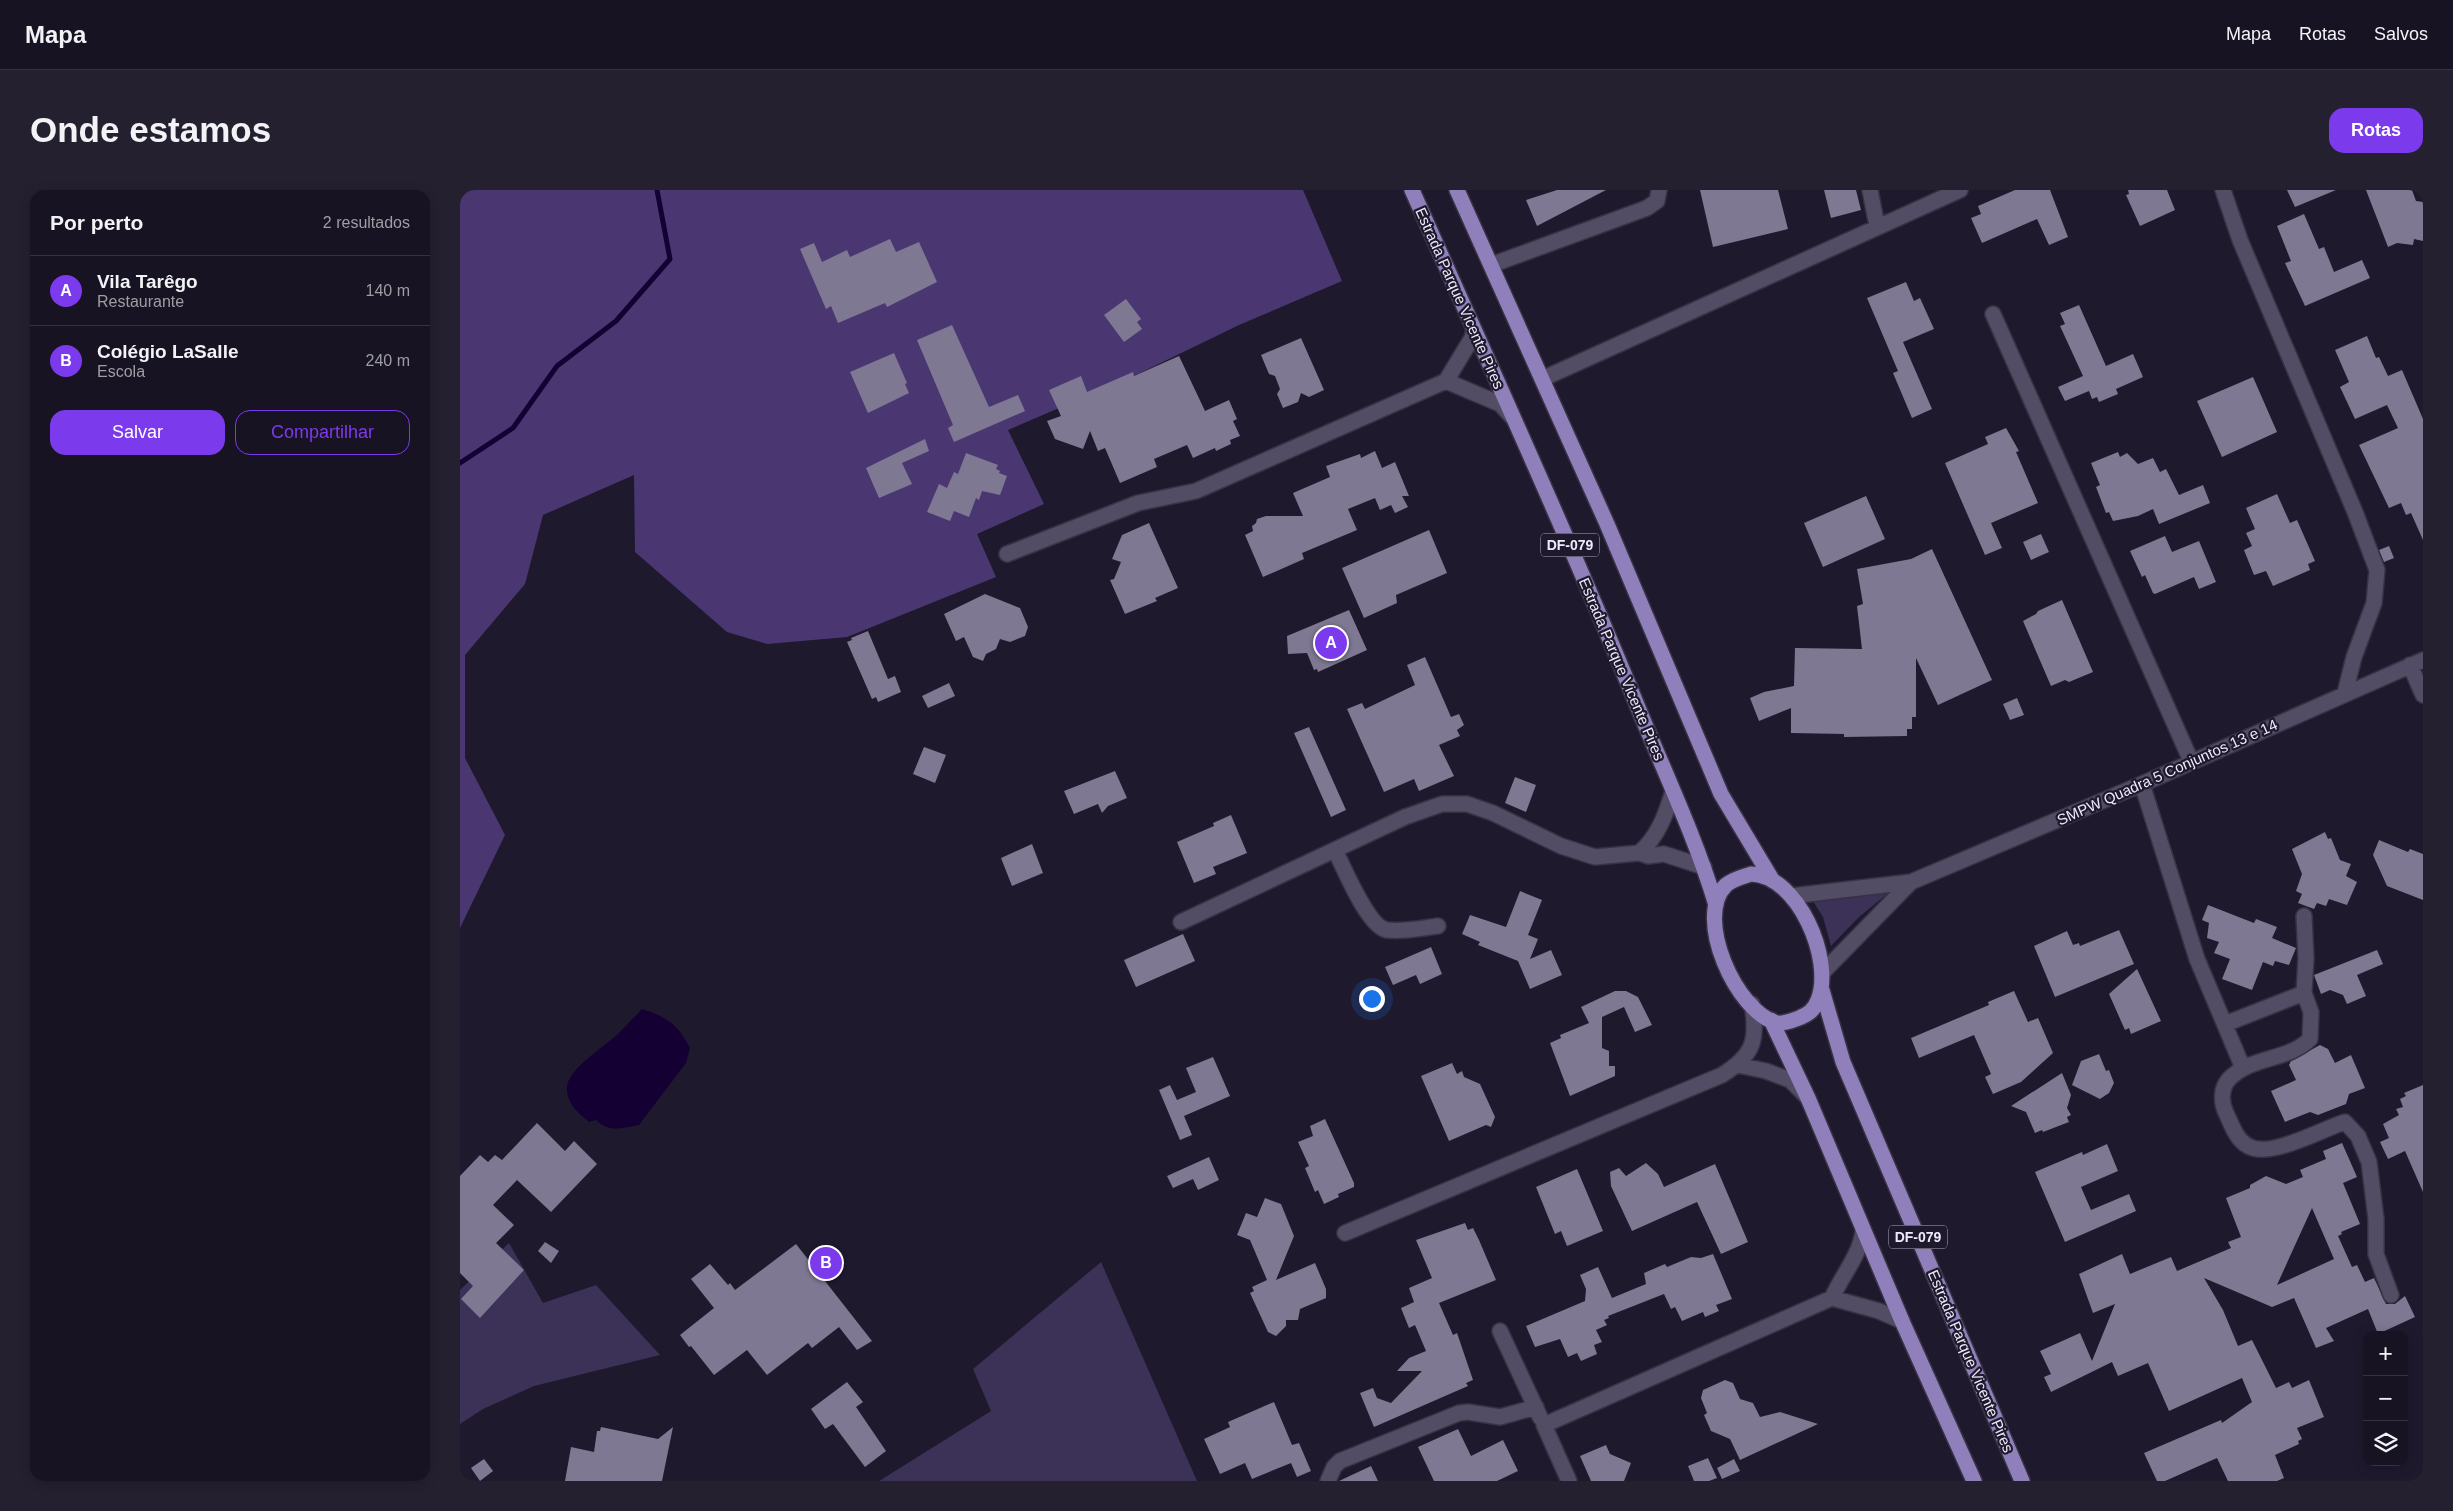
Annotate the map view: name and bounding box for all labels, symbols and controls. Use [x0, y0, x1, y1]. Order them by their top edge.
text: Mapa [25, 21, 86, 48]
text: Mapa [2226, 24, 2271, 44]
text: Rotas [2299, 24, 2346, 44]
text: Salvos [2374, 24, 2428, 44]
button: Rotas [2329, 108, 2423, 153]
text: Onde estamos [30, 110, 271, 149]
street label: Estrada Parque Vicente Pires [1412, 205, 1508, 391]
text: Por perto [50, 211, 143, 234]
text: 2 resultados [323, 214, 410, 231]
text: Vila Tarêgo [97, 271, 198, 292]
text: A [60, 282, 72, 299]
text: 140 m [366, 282, 410, 299]
text: Restaurante [97, 293, 184, 310]
text: Colégio LaSalle [97, 341, 238, 362]
text: B [60, 352, 72, 369]
text: 240 m [366, 352, 410, 369]
text: Escola [97, 363, 145, 380]
button: Salvar [50, 410, 225, 455]
button: Compartilhar [235, 410, 410, 455]
road number: DF-079 [1541, 534, 1599, 556]
street label: Estrada Parque Vicente Pires [1576, 575, 1668, 763]
pin: A [1315, 624, 1347, 662]
street label: SMPW Quadra 5 Conjuntos 13 e 14 [2054, 716, 2280, 828]
your location [1359, 986, 1385, 1012]
road number: DF-079 [1889, 1226, 1947, 1248]
pin: B [810, 1244, 842, 1282]
street label: Estrada Parque Vicente Pires [1925, 1267, 2017, 1455]
map controls [2363, 1331, 2408, 1466]
button: + [2363, 1331, 2408, 1376]
button: − [2363, 1376, 2408, 1421]
button: layers [2363, 1421, 2408, 1466]

